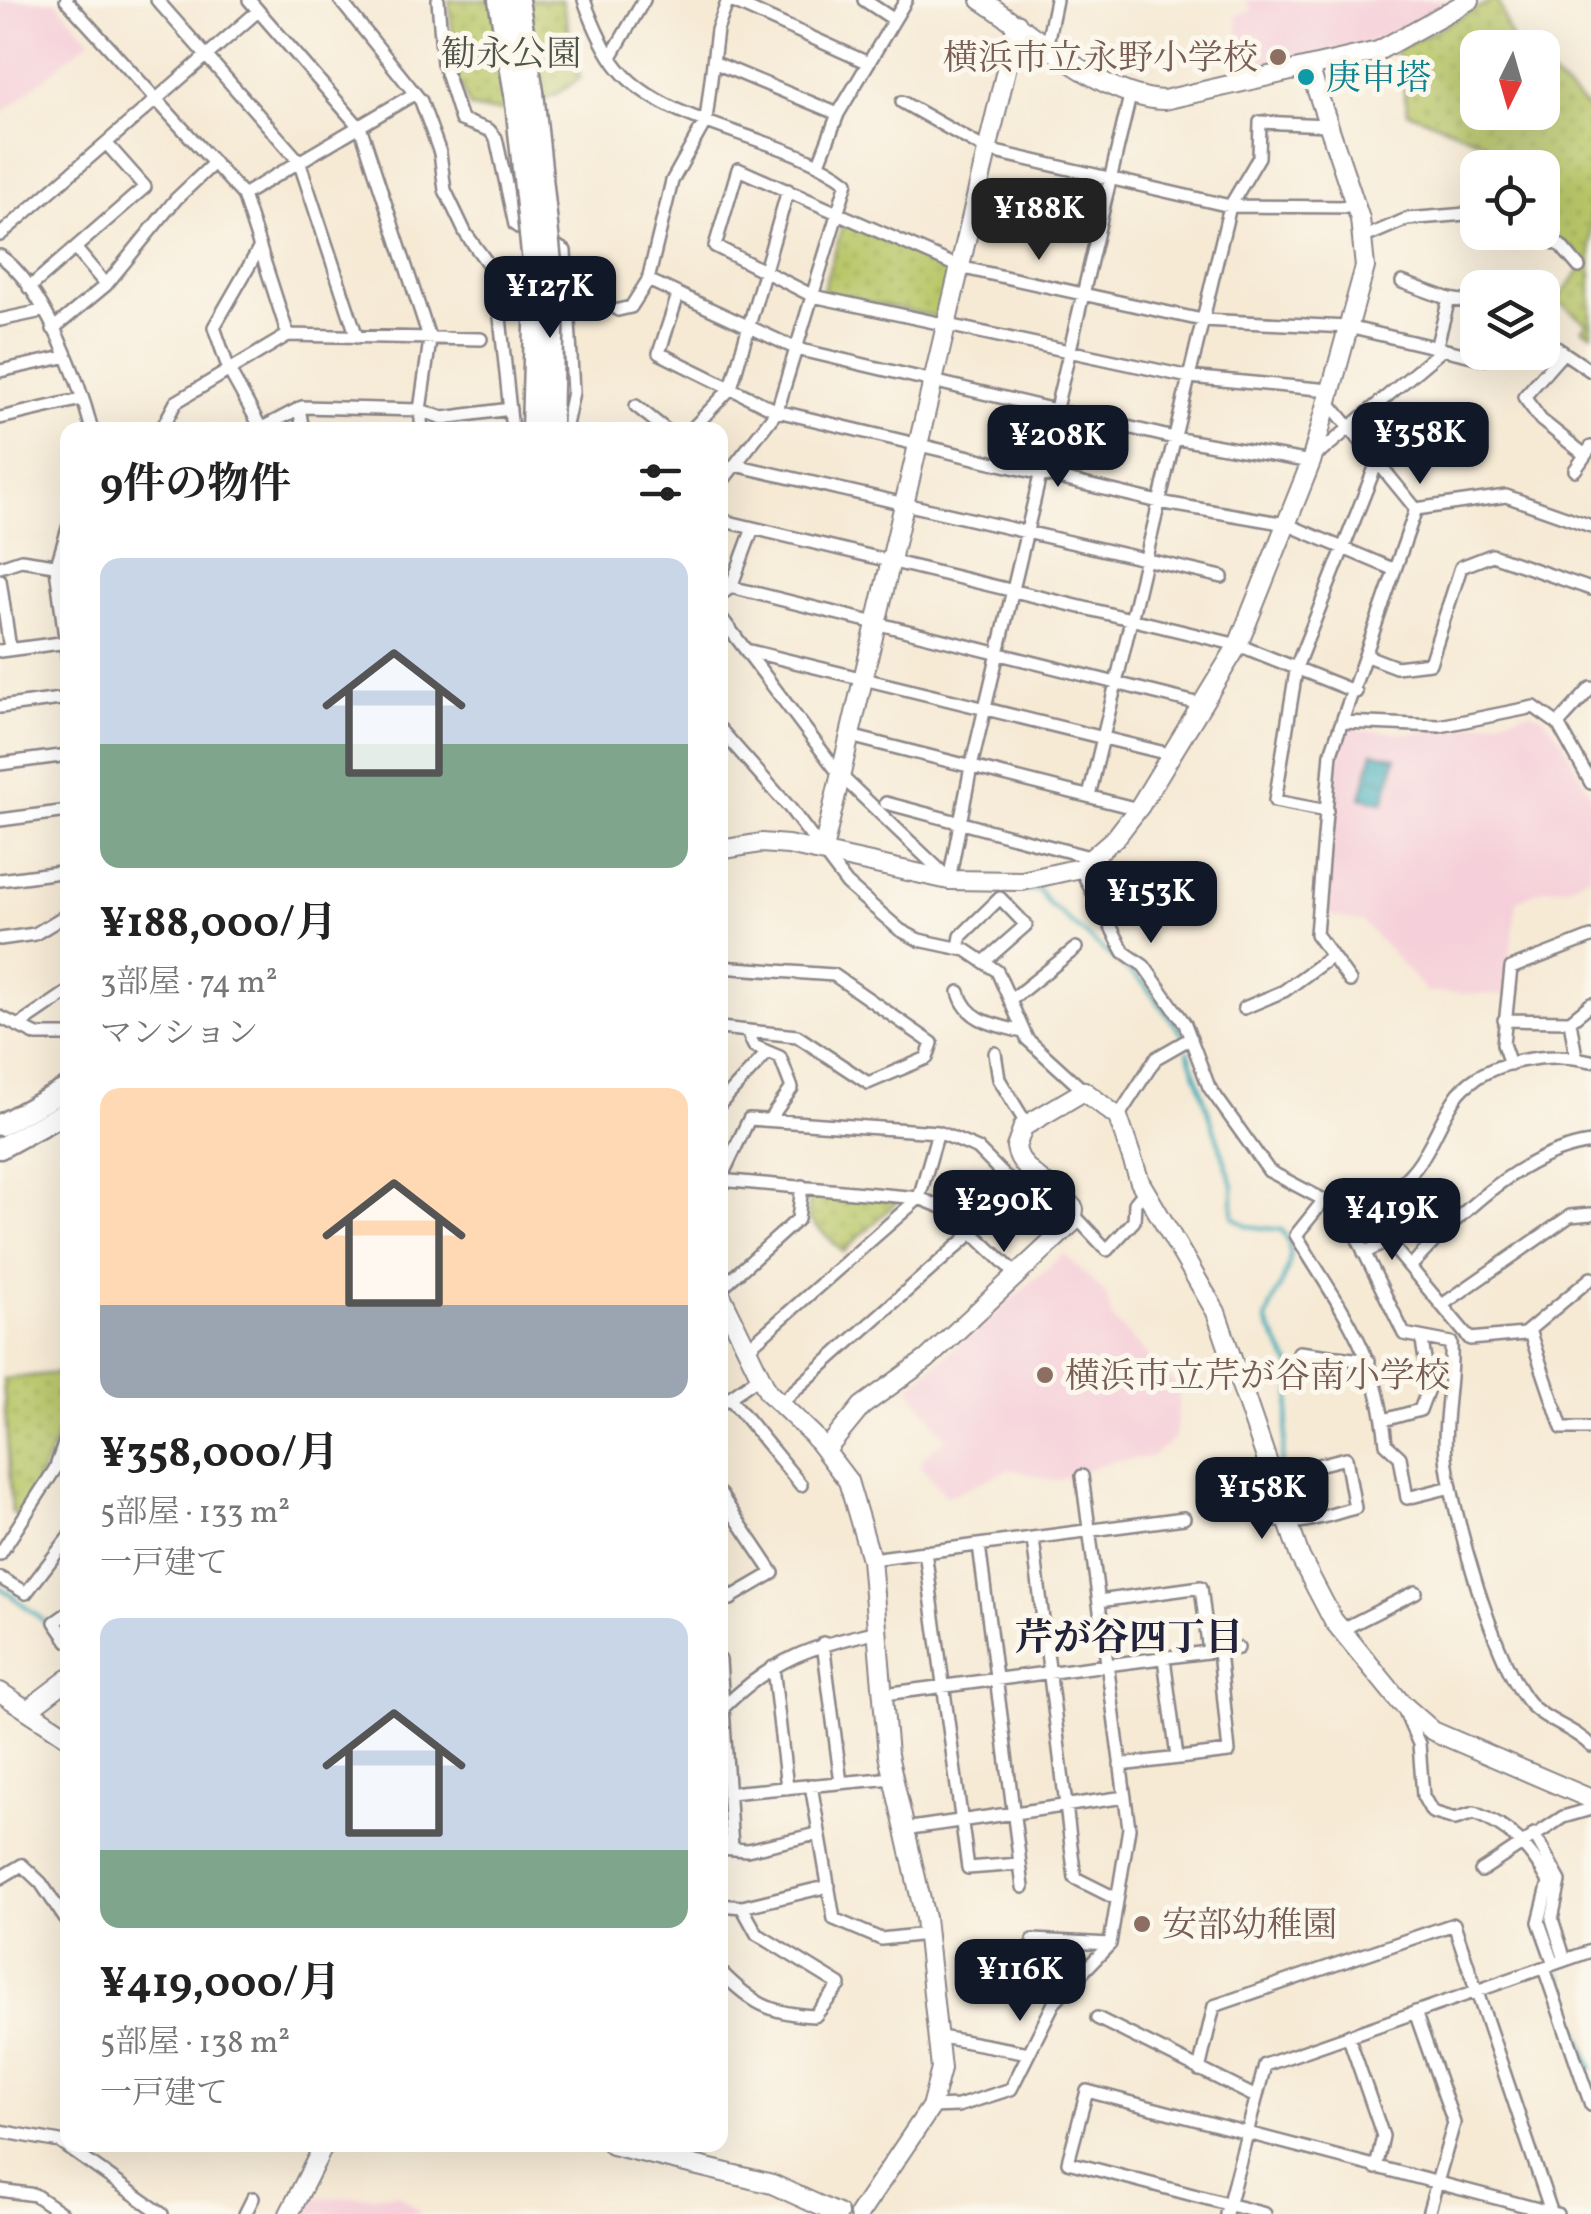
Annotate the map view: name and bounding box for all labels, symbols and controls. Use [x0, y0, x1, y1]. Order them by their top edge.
north arrow [1460, 30, 1560, 130]
map controls [1460, 30, 1560, 370]
park label: 勧永公園 [441, 32, 581, 80]
place label: 横浜市立永野小学校 [943, 36, 1258, 84]
marker: 横浜市立永野小学校 [1267, 46, 1289, 68]
place label: 庚申塔 [1326, 56, 1431, 104]
marker: 庚申塔 [1295, 66, 1317, 88]
button: locate [1460, 150, 1560, 250]
pin: ¥188K [969, 178, 1109, 263]
text: ¥188K [993, 188, 1085, 232]
pin: ¥127K [480, 256, 620, 341]
text: ¥127K [506, 266, 594, 310]
button: layers [1460, 270, 1560, 370]
pin: ¥358K [1350, 402, 1490, 487]
pin: ¥208K [988, 405, 1128, 490]
text: ¥358K [1374, 412, 1466, 456]
text: ¥208K [1009, 415, 1107, 459]
icon: filters [633, 455, 688, 510]
text: 9件の物件 [100, 457, 291, 516]
icon: home [304, 623, 484, 803]
pin: ¥153K [1081, 861, 1221, 946]
text: ¥153K [1107, 871, 1195, 915]
text: ¥188,000/月 [100, 896, 337, 955]
text: 3部屋 · 74 m² [100, 962, 277, 1006]
text: マンション [100, 1013, 259, 1057]
icon: home [304, 1153, 484, 1333]
pin: ¥290K [934, 1170, 1074, 1255]
pin: ¥419K [1322, 1178, 1462, 1263]
text: ¥290K [955, 1180, 1053, 1224]
text: ¥419K [1345, 1188, 1439, 1232]
place label: 横浜市立芹が谷南小学校 [1065, 1354, 1450, 1402]
marker: 横浜市立芹が谷南小学校 [1034, 1364, 1056, 1386]
text: ¥358,000/月 [100, 1426, 339, 1485]
pin: ¥158K [1192, 1457, 1332, 1542]
text: ¥158K [1217, 1467, 1307, 1511]
text: 5部屋 · 133 m² [100, 1492, 290, 1536]
text: 一戸建て [100, 1543, 228, 1587]
district label: 芹が谷四丁目 [1015, 1614, 1243, 1667]
icon: home [304, 1683, 484, 1863]
place label: 安部幼稚園 [1162, 1903, 1337, 1951]
marker: 安部幼稚園 [1131, 1913, 1153, 1935]
pin: ¥116K [950, 1939, 1090, 2024]
text: ¥116K [977, 1949, 1063, 1993]
text: ¥419,000/月 [100, 1956, 341, 2015]
text: 5部屋 · 138 m² [100, 2022, 290, 2066]
text: 一戸建て [100, 2073, 228, 2117]

